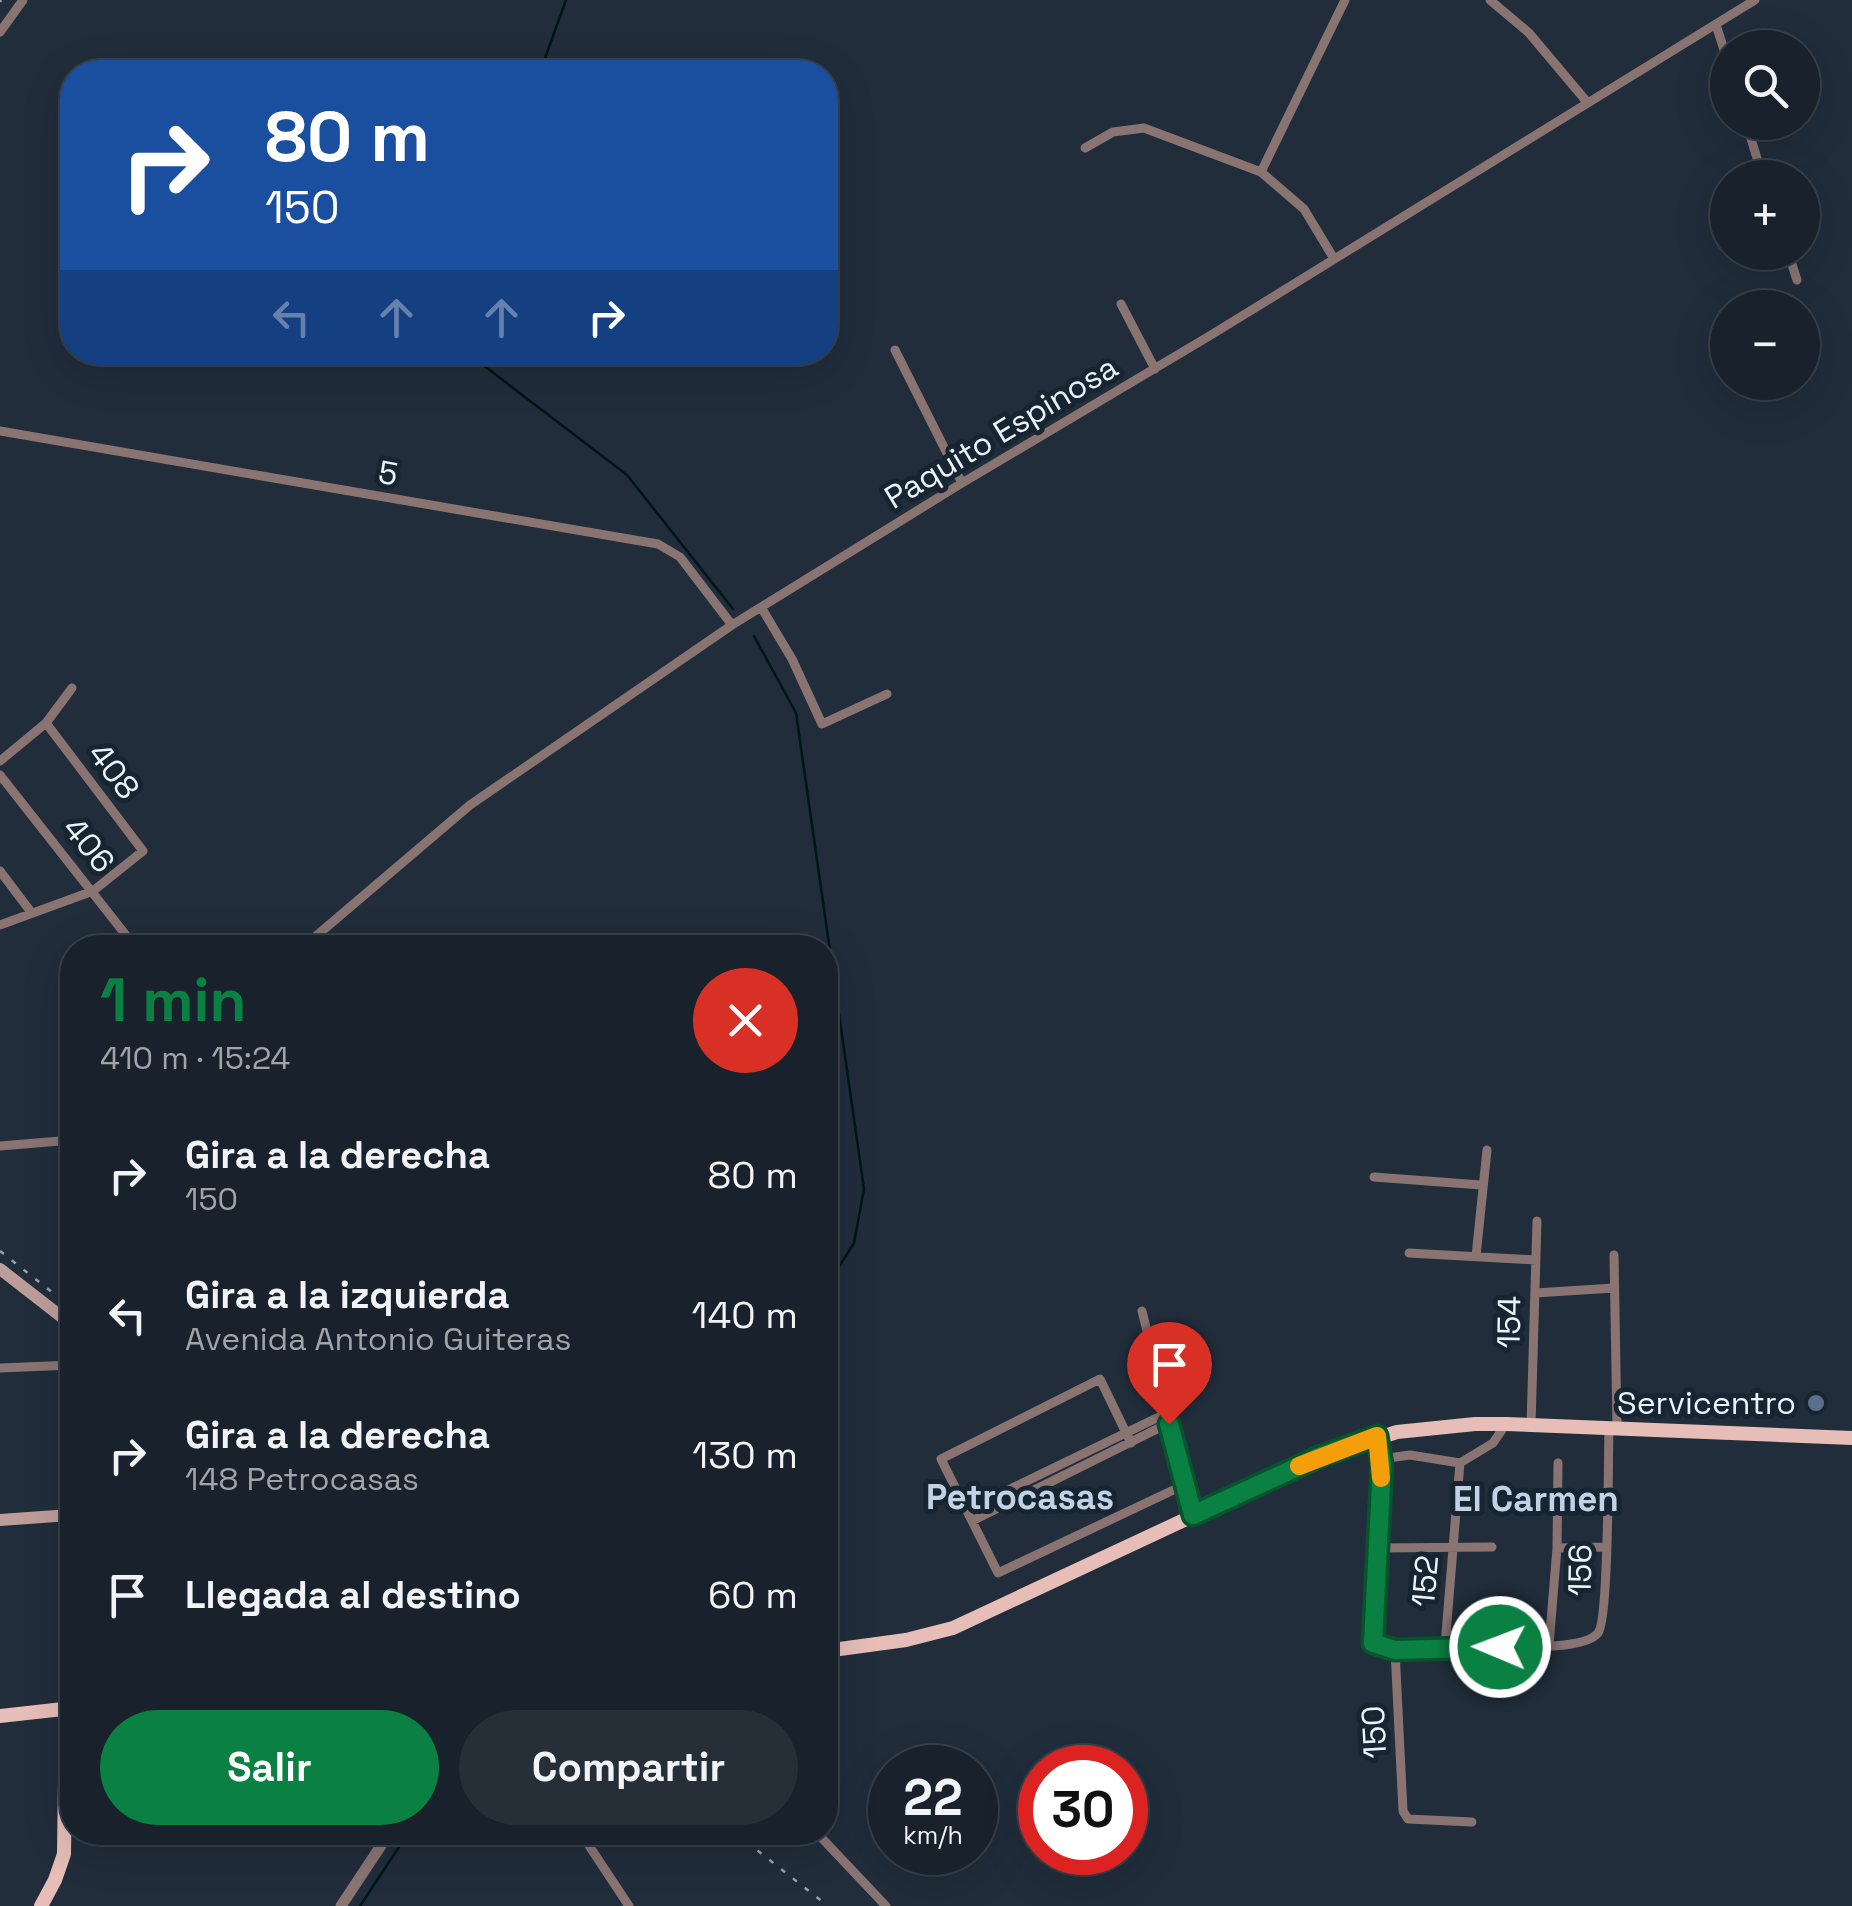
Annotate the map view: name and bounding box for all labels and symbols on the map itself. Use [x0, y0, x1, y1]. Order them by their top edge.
street label: Paquito Espinosa [877, 347, 1125, 517]
street label: 5 [375, 452, 401, 494]
street label: 408 [80, 735, 148, 807]
street label: 406 [55, 809, 123, 881]
street label: 154 [1489, 1295, 1529, 1349]
pin [1127, 1322, 1212, 1425]
place label: Servicentro [1617, 1383, 1796, 1423]
marker: Servicentro [1805, 1392, 1827, 1414]
district label: Petrocasas [926, 1475, 1114, 1519]
district label: El Carmen [1453, 1477, 1619, 1521]
street label: 156 [1560, 1544, 1600, 1596]
street label: 152 [1403, 1554, 1447, 1608]
position arrow [1448, 1595, 1552, 1699]
street label: 150 [1353, 1704, 1395, 1760]
speed limit sign: 30 [1018, 1745, 1148, 1875]

